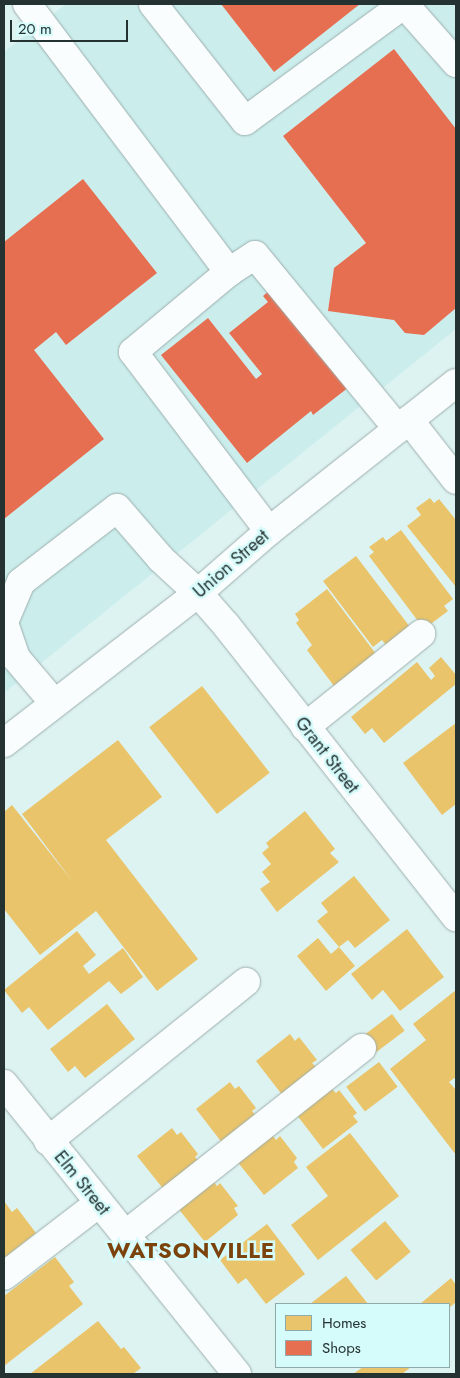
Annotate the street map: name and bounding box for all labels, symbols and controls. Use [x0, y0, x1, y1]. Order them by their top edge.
scale bar [12, 10, 130, 42]
text: 20 m [18, 18, 52, 40]
street label: Union Street [189, 525, 273, 603]
street label: Grant Street [291, 713, 363, 797]
street label: Elm Street [50, 1147, 114, 1219]
district label: WATSONVILLE [106, 1238, 276, 1264]
legend [275, 1303, 450, 1368]
text: Homes [322, 1312, 366, 1334]
text: Shops [322, 1337, 361, 1359]

